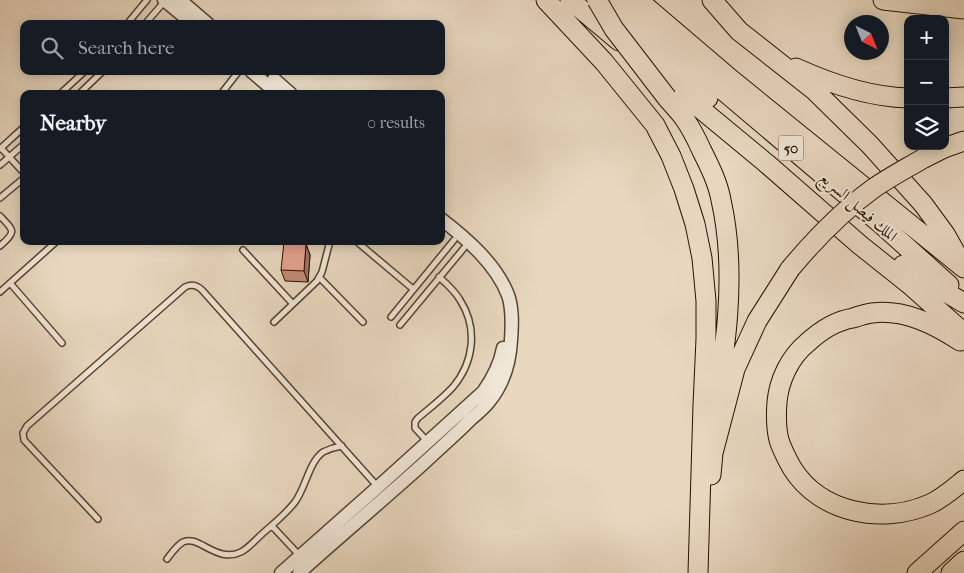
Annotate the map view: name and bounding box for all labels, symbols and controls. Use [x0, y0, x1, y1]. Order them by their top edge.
north arrow [844, 15, 889, 60]
map controls [904, 15, 949, 150]
button: + [904, 15, 949, 60]
search box [20, 20, 445, 75]
icon: search [38, 34, 66, 62]
text: Search here [78, 37, 174, 59]
button: − [904, 60, 949, 105]
button: layers [904, 105, 949, 150]
text: Nearby [40, 111, 106, 135]
text: 0 results [367, 113, 425, 132]
road number: 50 [778, 136, 804, 160]
street label: الملك فيصل السريع [812, 167, 901, 250]

